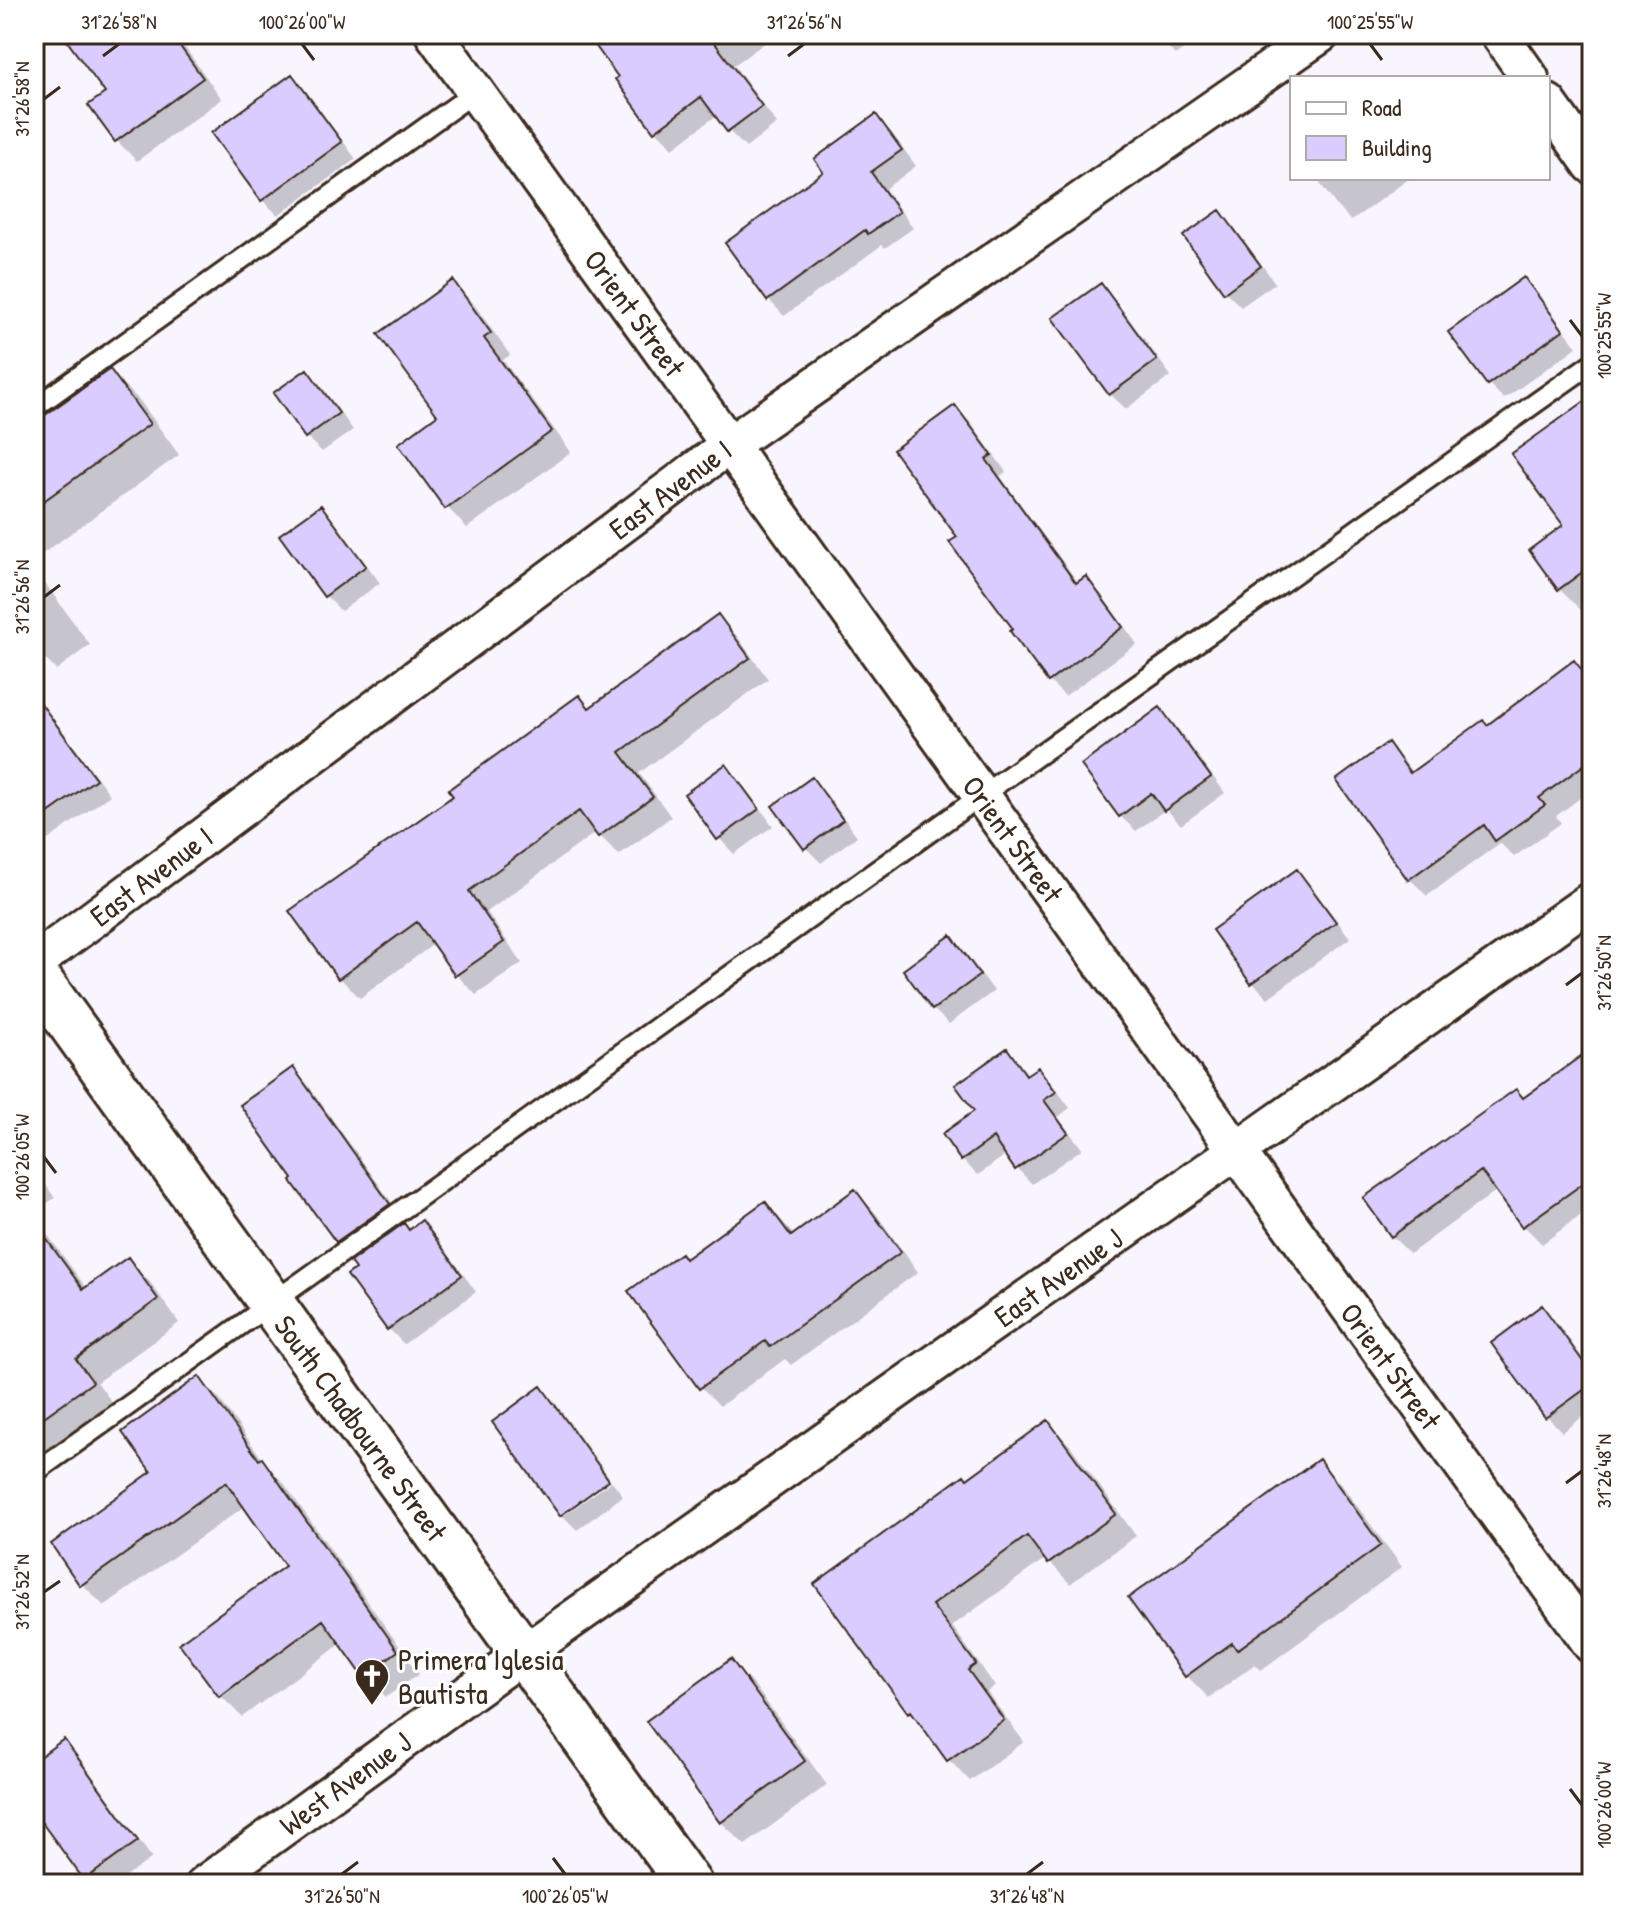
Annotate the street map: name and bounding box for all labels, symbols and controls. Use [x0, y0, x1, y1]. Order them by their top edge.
text: 31°26'58"N [81, 8, 157, 35]
text: 100°26'00"W [259, 8, 346, 35]
text: 31°26'56"N [767, 8, 841, 35]
text: 100°25'55"W [1327, 8, 1414, 35]
text: 31°26'58"N [8, 61, 35, 137]
legend [1290, 76, 1550, 180]
text: Road [1362, 91, 1401, 123]
text: Building [1362, 131, 1432, 163]
street label: Orient Street [575, 242, 695, 385]
text: 100°25'55"W [1590, 292, 1617, 379]
street label: East Avenue I [601, 430, 739, 548]
text: 31°26'56"N [8, 560, 35, 634]
street label: Orient Street [953, 768, 1073, 911]
street label: East Avenue I [82, 817, 220, 935]
text: 31°26'50"N [1590, 935, 1617, 1011]
text: 100°26'05"W [8, 1113, 35, 1200]
street label: East Avenue J [986, 1218, 1130, 1336]
street label: Orient Street [1331, 1295, 1451, 1438]
street label: South Chadbourne Street [265, 1307, 457, 1550]
text: 31°26'48"N [1590, 1434, 1617, 1508]
text: 31°26'52"N [8, 1554, 35, 1630]
place label: Primera Iglesia Bautista [398, 1639, 564, 1713]
church icon: Primera Iglesia Bautista [353, 1657, 391, 1707]
street label: West Avenue J [271, 1722, 419, 1844]
text: 100°26'00"W [1590, 1761, 1617, 1848]
text: 31°26'50"N [304, 1882, 380, 1909]
text: 100°26'05"W [522, 1882, 609, 1909]
text: 31°26'48"N [990, 1882, 1064, 1909]

